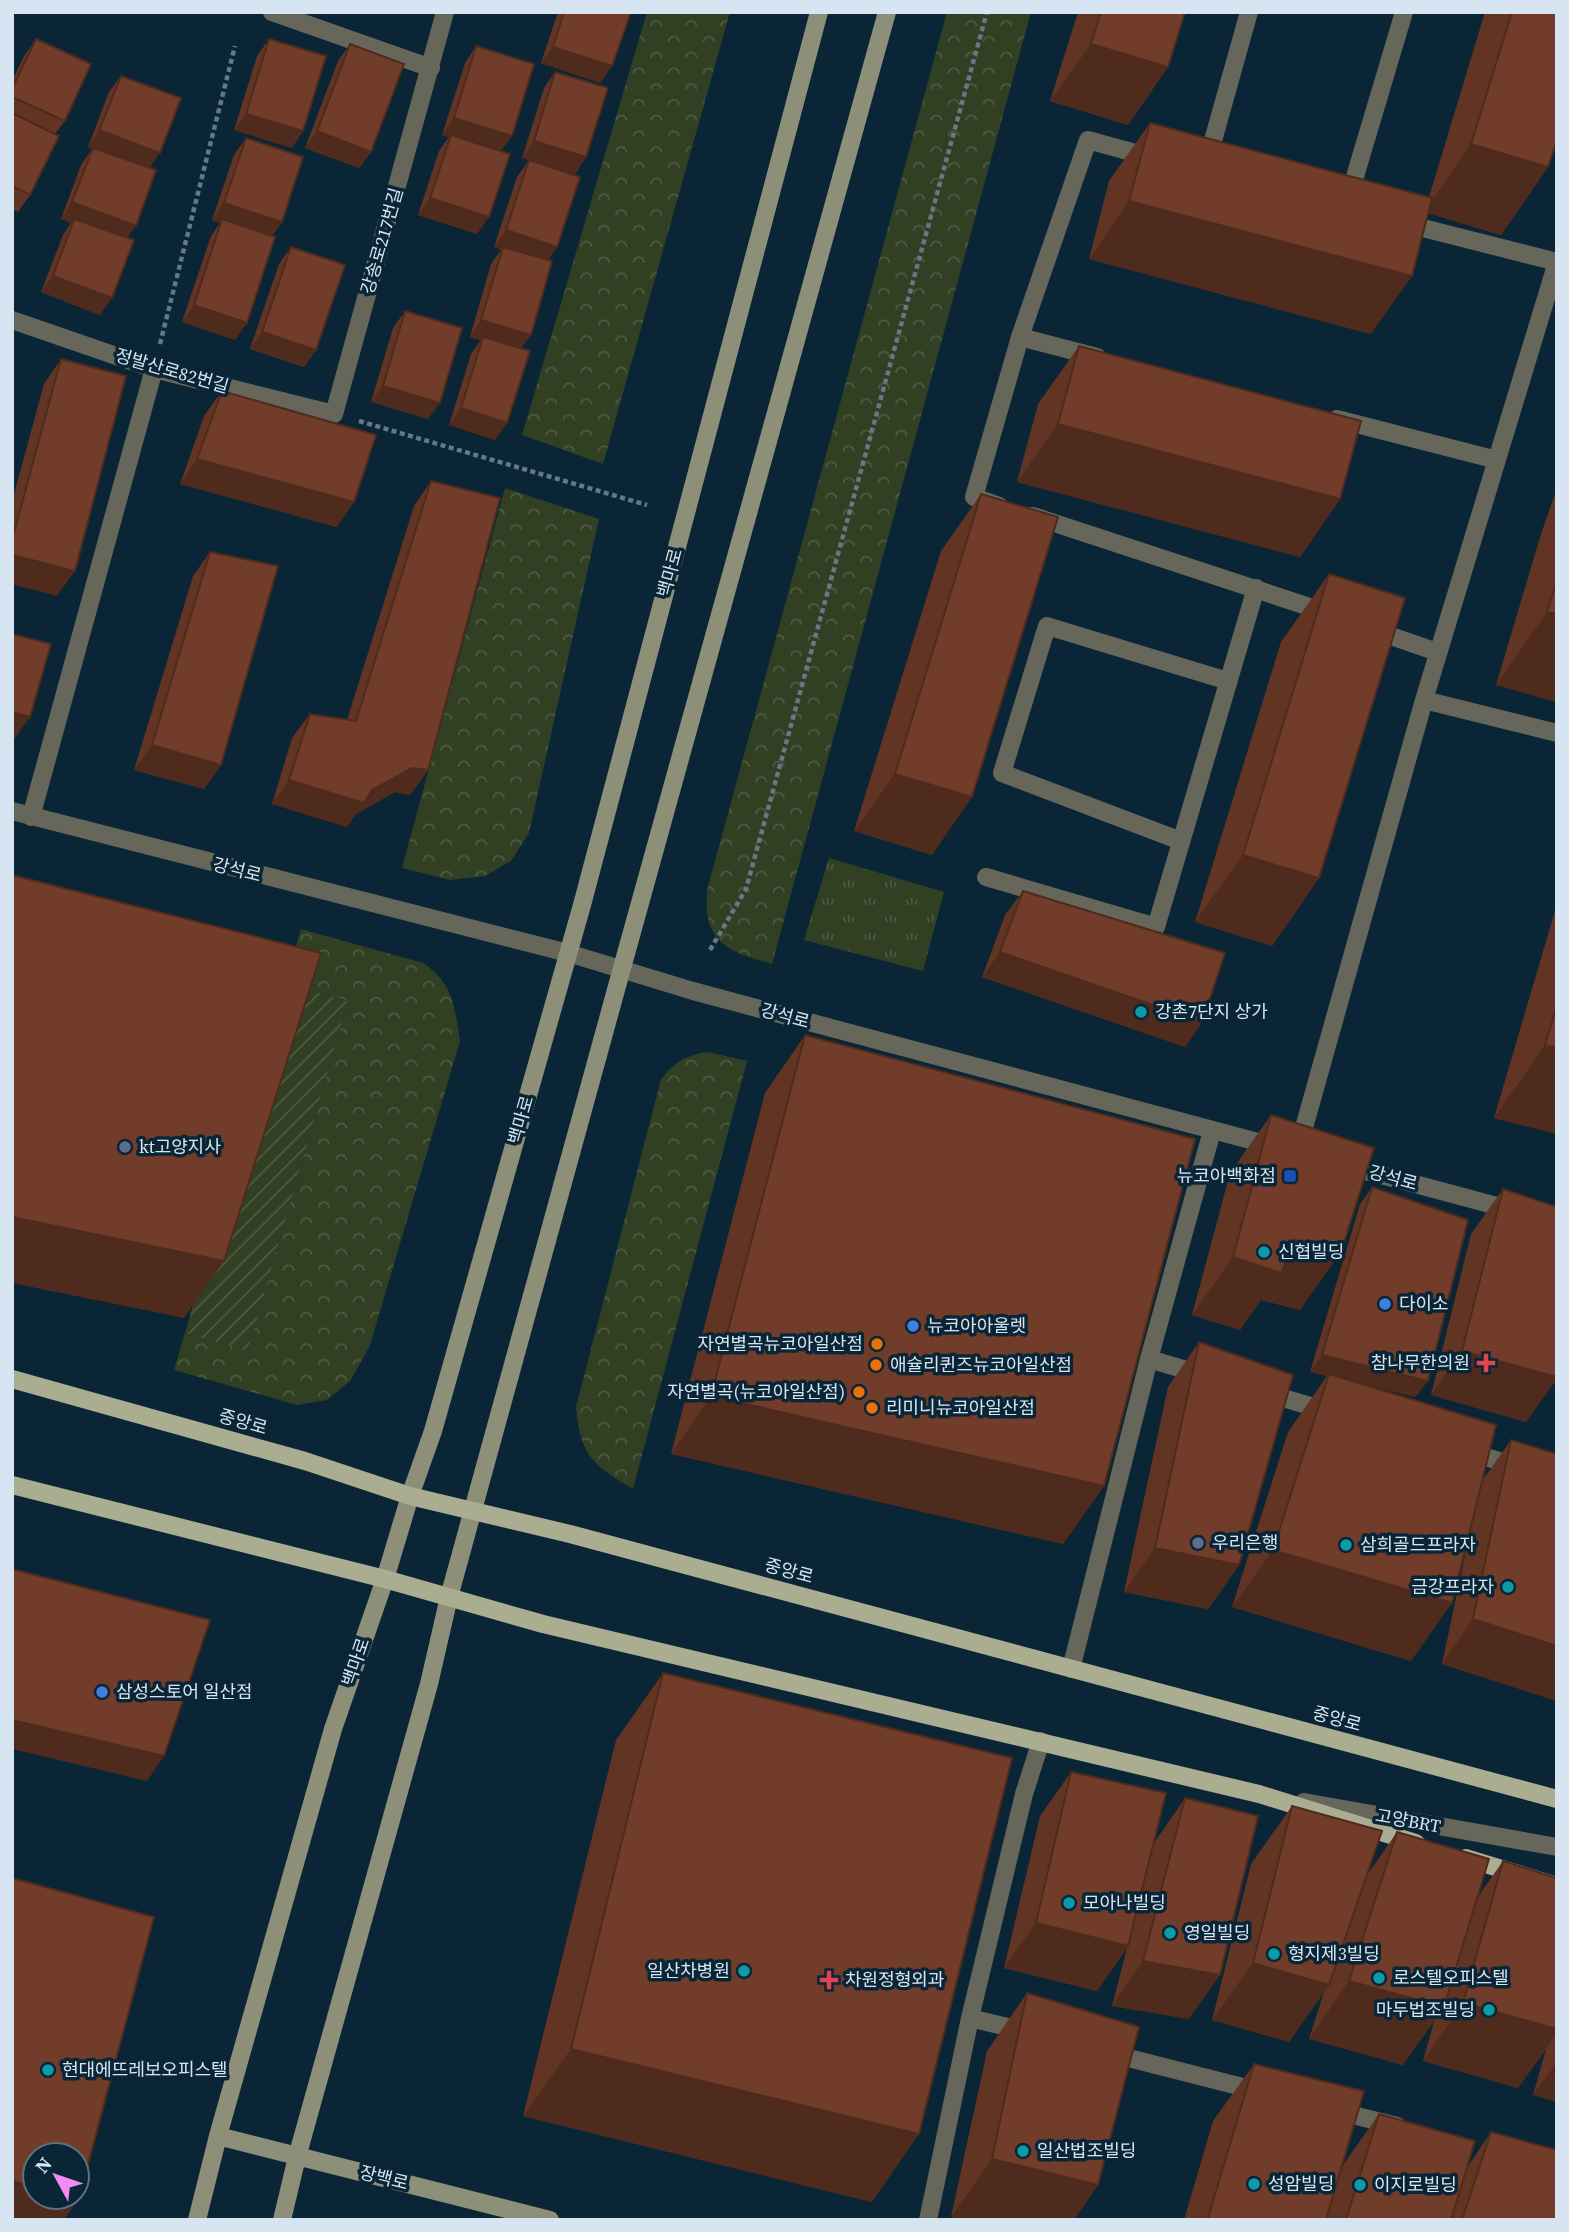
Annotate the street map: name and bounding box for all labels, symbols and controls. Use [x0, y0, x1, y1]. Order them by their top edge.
street label: 강송로217번길 [354, 185, 409, 297]
street label: 정발산로82번길 [112, 342, 232, 399]
street label: 백마로 [651, 546, 688, 600]
street label: 강석로 [210, 851, 264, 888]
street label: 강석로 [758, 997, 812, 1034]
place label: 강촌7단지 상가 [1155, 999, 1268, 1024]
marker: 강촌7단지 상가 [1133, 1004, 1149, 1020]
street label: 백마로 [502, 1093, 539, 1147]
place label: kt고양지사 [139, 1134, 221, 1159]
marker: kt고양지사 [117, 1139, 133, 1155]
street label: 강석로 [1366, 1159, 1420, 1196]
place label: 뉴코아백화점 [1177, 1163, 1276, 1188]
marker: 뉴코아백화점 [1282, 1168, 1298, 1184]
place label: 신협빌딩 [1278, 1239, 1344, 1264]
marker: 신협빌딩 [1256, 1244, 1272, 1260]
place label: 다이소 [1399, 1291, 1449, 1316]
marker: 다이소 [1377, 1296, 1393, 1312]
place label: 뉴코아아울렛 [927, 1313, 1026, 1338]
marker: 뉴코아아울렛 [905, 1318, 921, 1334]
place label: 자연별곡뉴코아일산점 [697, 1331, 863, 1356]
marker: 자연별곡뉴코아일산점 [869, 1336, 885, 1352]
place label: 참나무한의원 [1371, 1350, 1470, 1375]
place label: 애슐리퀸즈뉴코아일산점 [890, 1352, 1072, 1377]
marker: 참나무한의원 [1476, 1353, 1496, 1373]
marker: 애슐리퀸즈뉴코아일산점 [868, 1357, 884, 1373]
place label: 자연별곡(뉴코아일산점) [667, 1379, 845, 1404]
marker: 자연별곡(뉴코아일산점) [851, 1384, 867, 1400]
place label: 리미니뉴코아일산점 [886, 1395, 1035, 1420]
marker: 리미니뉴코아일산점 [864, 1400, 880, 1416]
street label: 중앙로 [216, 1403, 270, 1440]
place label: 우리은행 [1212, 1530, 1278, 1555]
place label: 삼희골드프라자 [1360, 1532, 1476, 1557]
marker: 우리은행 [1190, 1535, 1206, 1551]
marker: 삼희골드프라자 [1338, 1537, 1354, 1553]
street label: 중앙로 [762, 1552, 816, 1589]
place label: 금강프라자 [1411, 1574, 1494, 1599]
marker: 금강프라자 [1500, 1579, 1516, 1595]
street label: 백마로 [336, 1634, 375, 1689]
place label: 삼성스토어 일산점 [116, 1679, 253, 1704]
marker: 삼성스토어 일산점 [94, 1684, 110, 1700]
street label: 중앙로 [1310, 1700, 1364, 1737]
street label: 고양BRT [1373, 1802, 1443, 1839]
place label: 모아나빌딩 [1083, 1890, 1166, 1915]
marker: 모아나빌딩 [1061, 1895, 1077, 1911]
place label: 영일빌딩 [1184, 1920, 1250, 1945]
marker: 영일빌딩 [1162, 1925, 1178, 1941]
place label: 형지제3빌딩 [1288, 1941, 1380, 1966]
marker: 형지제3빌딩 [1266, 1946, 1282, 1962]
place label: 일산차병원 [647, 1958, 730, 1983]
marker: 일산차병원 [736, 1963, 752, 1979]
place label: 로스텔오피스텔 [1393, 1965, 1509, 1990]
place label: 차원정형외과 [845, 1967, 945, 1992]
marker: 차원정형외과 [819, 1970, 839, 1990]
marker: 로스텔오피스텔 [1371, 1970, 1387, 1986]
place label: 마두법조빌딩 [1376, 1997, 1475, 2022]
marker: 마두법조빌딩 [1481, 2002, 1497, 2018]
place label: 현대에뜨레보오피스텔 [62, 2057, 228, 2082]
marker: 현대에뜨레보오피스텔 [40, 2062, 56, 2078]
place label: 일산법조빌딩 [1037, 2138, 1136, 2163]
north arrow [21, 2141, 91, 2211]
marker: 일산법조빌딩 [1015, 2143, 1031, 2159]
text: N [29, 2151, 57, 2179]
street label: 장백로 [357, 2159, 411, 2196]
place label: 성암빌딩 [1268, 2171, 1334, 2196]
place label: 이지로빌딩 [1374, 2172, 1457, 2197]
marker: 성암빌딩 [1246, 2176, 1262, 2192]
marker: 이지로빌딩 [1352, 2177, 1368, 2193]

